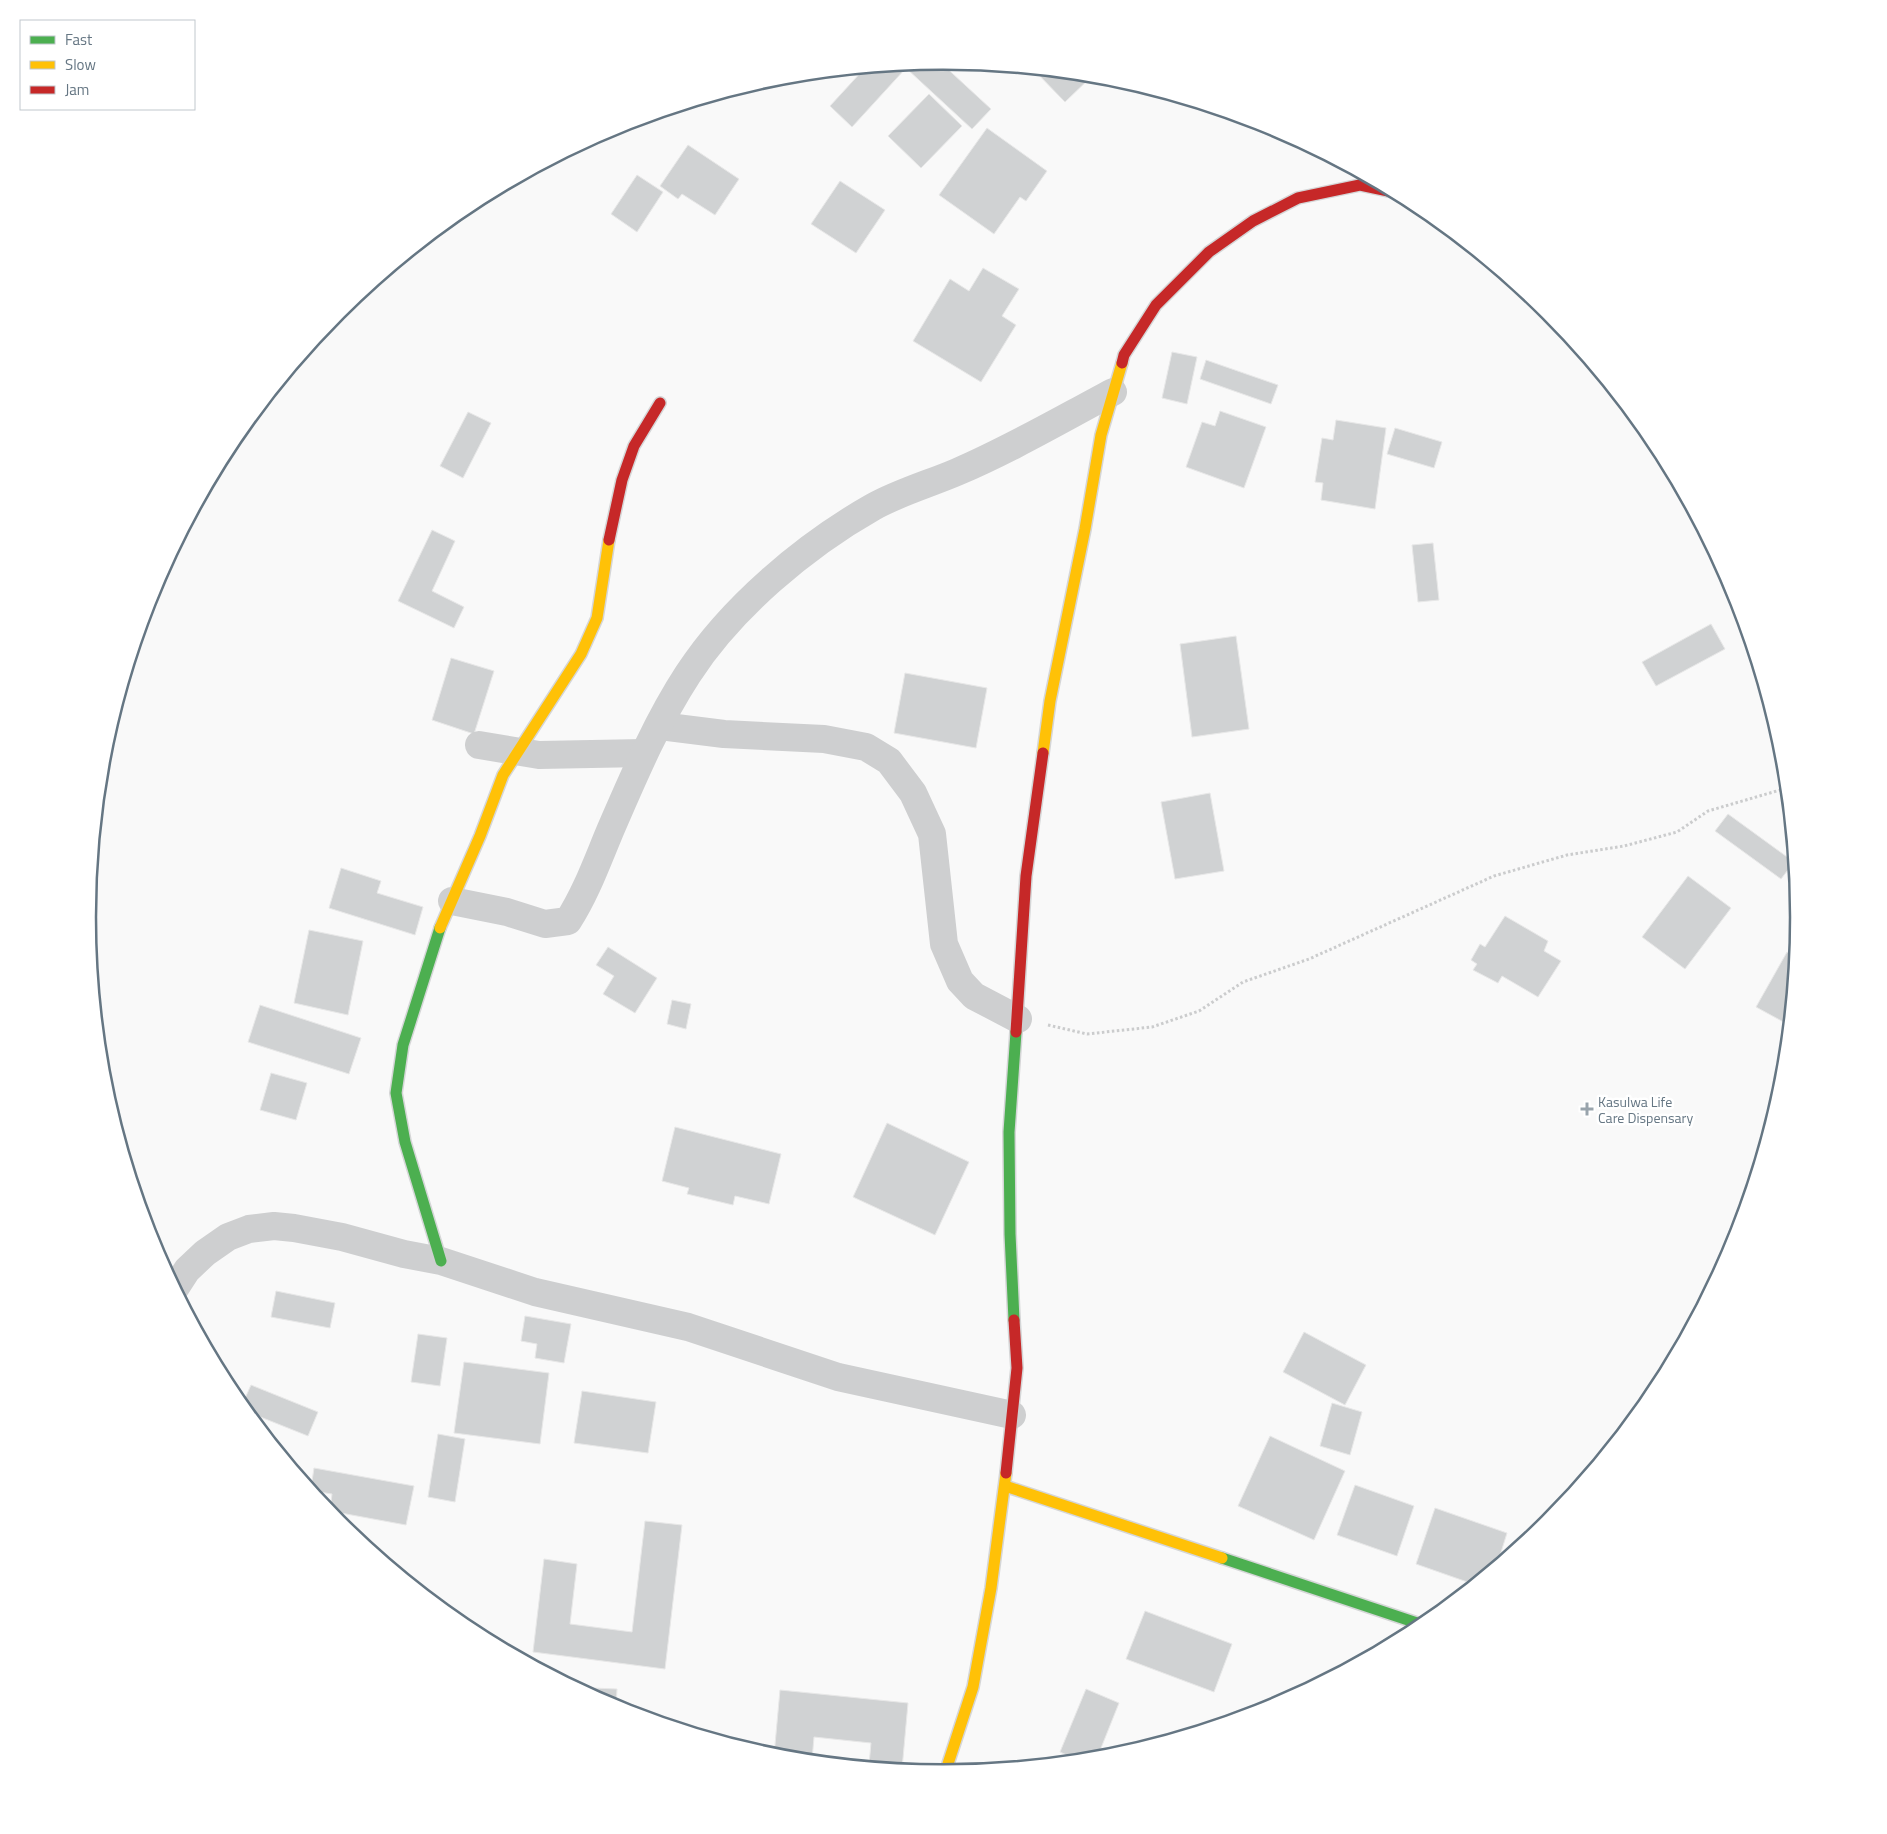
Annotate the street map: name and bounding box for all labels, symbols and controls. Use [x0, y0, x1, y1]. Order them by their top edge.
legend [20, 20, 195, 110]
text: Fast [65, 28, 93, 51]
text: Slow [65, 53, 96, 76]
text: Jam [65, 78, 89, 101]
place label: Kasulwa Life Care Dispensary [1598, 1091, 1693, 1128]
marker: Kasulwa Life Care Dispensary [1580, 1102, 1594, 1116]

